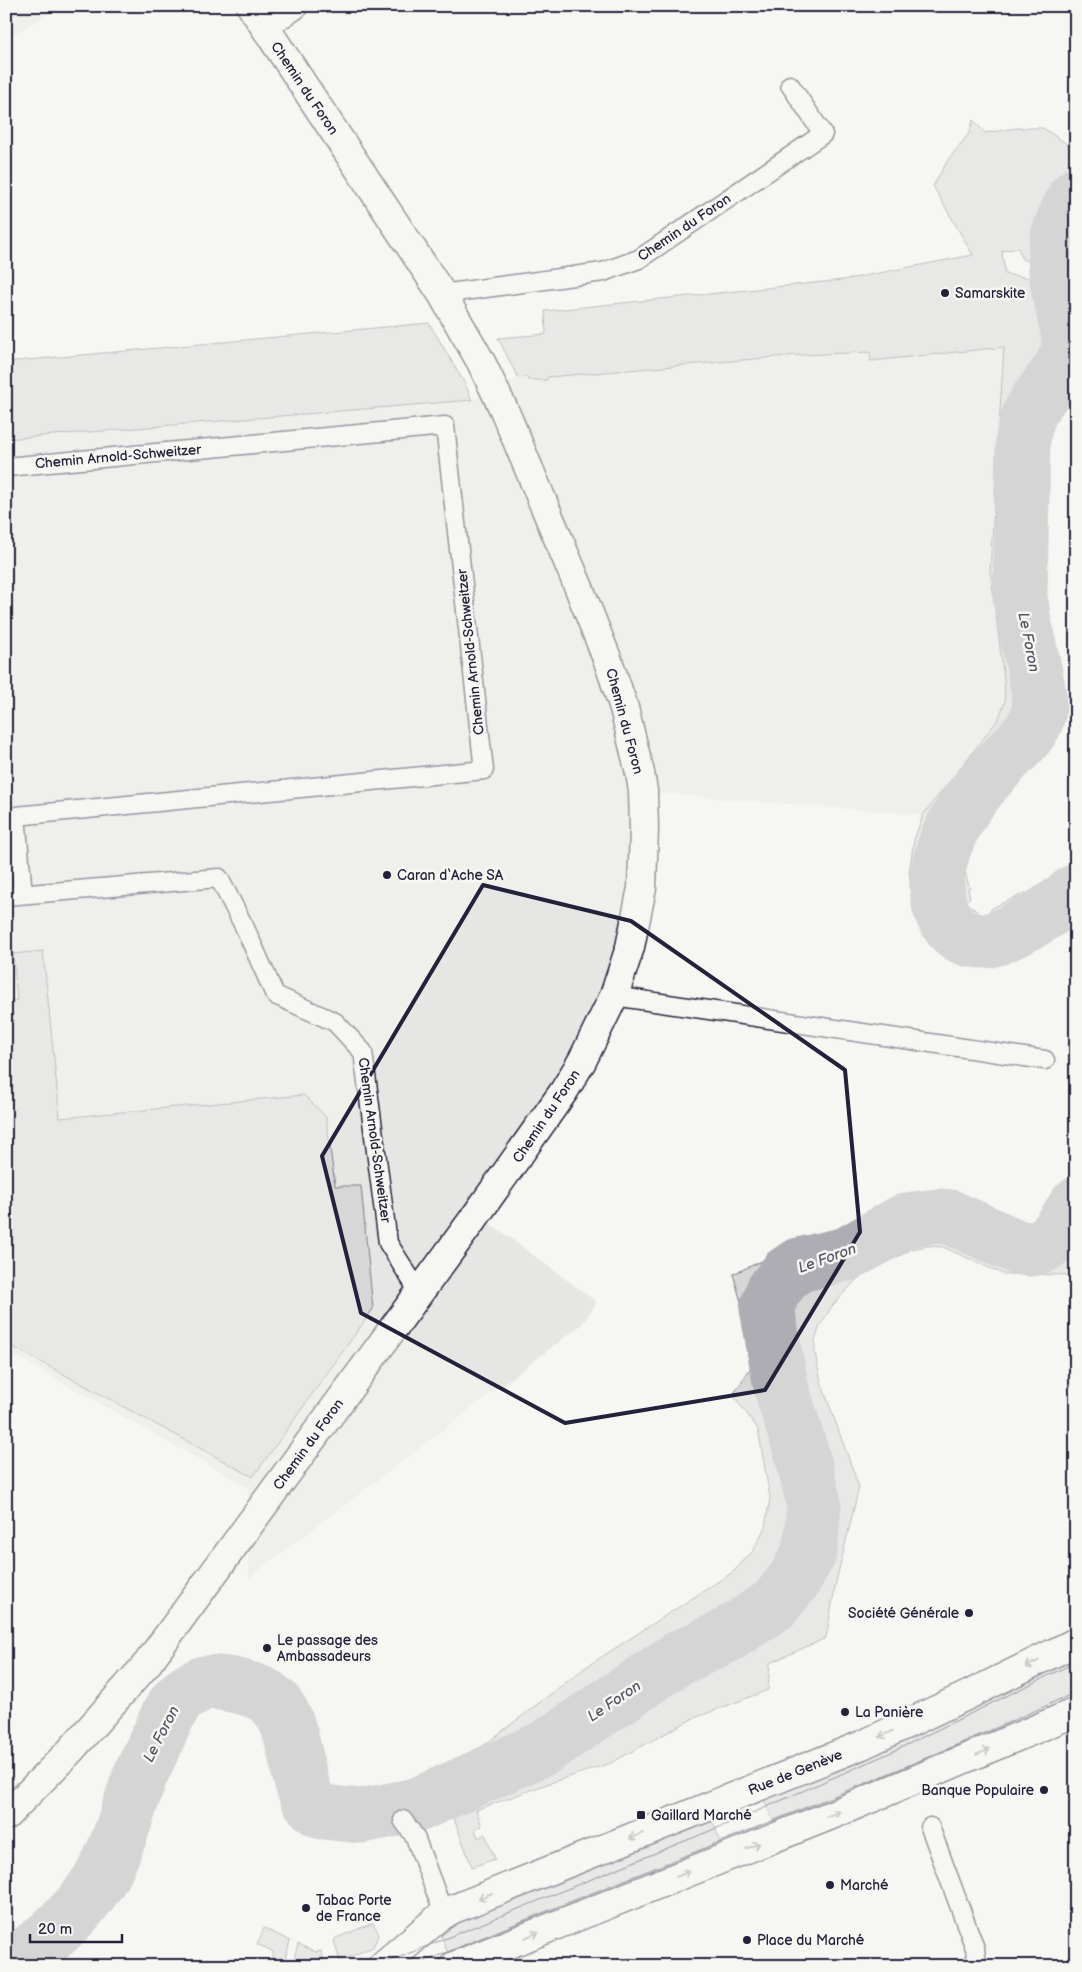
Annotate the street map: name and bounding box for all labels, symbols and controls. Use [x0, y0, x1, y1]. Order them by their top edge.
street label: Chemin du Foron [267, 38, 342, 138]
street label: Chemin du Foron [634, 190, 734, 265]
place label: Samarskite [955, 285, 1025, 302]
marker: Samarskite [939, 287, 951, 299]
street label: Chemin Arnold-Schweitzer [34, 441, 203, 472]
street label: Chemin Arnold-Schweitzer [453, 567, 488, 736]
water label: Le Foron [1013, 611, 1044, 674]
street label: Chemin du Foron [602, 666, 647, 776]
place label: Caran d‘Ache SA [397, 867, 504, 884]
marker: Caran d‘Ache SA [381, 869, 393, 881]
street label: Chemin Arnold-Schweitzer [354, 1056, 395, 1225]
street label: Chemin du Foron [509, 1066, 584, 1166]
water label: Le Foron [795, 1239, 859, 1278]
street label: Chemin du Foron [270, 1395, 347, 1493]
place label: Société Générale [848, 1605, 959, 1622]
marker: Société Générale [963, 1607, 975, 1619]
place label: Le passage des Ambassadeurs [277, 1632, 378, 1665]
marker: Le passage des Ambassadeurs [261, 1642, 273, 1654]
one-way arrow [1025, 1660, 1040, 1669]
water label: Le Foron [584, 1677, 645, 1726]
water label: Le Foron [139, 1703, 184, 1766]
place label: La Panière [855, 1704, 923, 1721]
marker: La Panière [839, 1706, 851, 1718]
one-way arrow [878, 1729, 893, 1739]
street label: Rue de Genève [746, 1746, 845, 1799]
one-way arrow [975, 1747, 990, 1757]
place label: Banque Populaire [921, 1782, 1034, 1799]
marker: Banque Populaire [1038, 1784, 1050, 1796]
place label: Gaillard Marché [651, 1807, 752, 1824]
marker: Gaillard Marché [635, 1809, 647, 1821]
one-way arrow [825, 1809, 840, 1818]
one-way arrow [629, 1832, 644, 1841]
one-way arrow [745, 1841, 760, 1850]
one-way arrow [674, 1869, 690, 1878]
place label: Marché [840, 1877, 889, 1894]
marker: Marché [824, 1879, 836, 1891]
place label: Tabac Porte de France [316, 1892, 392, 1925]
one-way arrow [478, 1892, 494, 1901]
marker: Tabac Porte de France [300, 1902, 312, 1914]
scale bar [30, 1912, 122, 1944]
text: 20 m [38, 1920, 72, 1939]
one-way arrow [524, 1929, 539, 1939]
place label: Place du Marché [757, 1932, 865, 1949]
marker: Place du Marché [741, 1934, 753, 1946]

